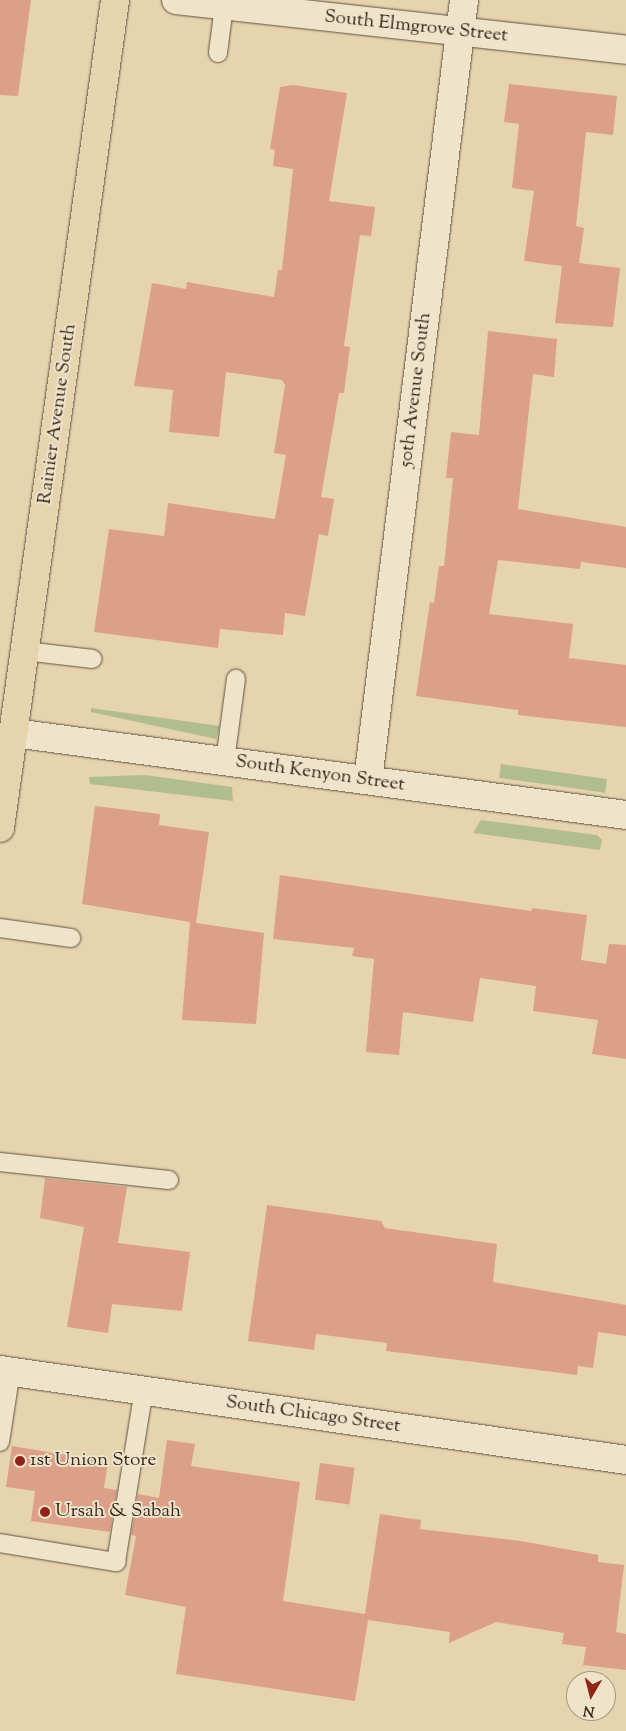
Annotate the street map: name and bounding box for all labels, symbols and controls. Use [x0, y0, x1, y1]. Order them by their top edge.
street label: South Elmgrove Street [323, 6, 509, 48]
street label: 50th Avenue South [395, 311, 437, 469]
street label: Rainier Avenue South [34, 322, 82, 506]
street label: South Kenyon Street [234, 751, 406, 797]
street label: South Chicago Street [224, 1391, 402, 1439]
place label: 1st Union Store [30, 1450, 156, 1472]
marker: 1st Union Store [14, 1455, 26, 1467]
place label: Ursah & Sabah [55, 1501, 181, 1523]
marker: Ursah & Sabah [39, 1506, 51, 1518]
north arrow [566, 1671, 616, 1721]
text: N [582, 1699, 596, 1721]

